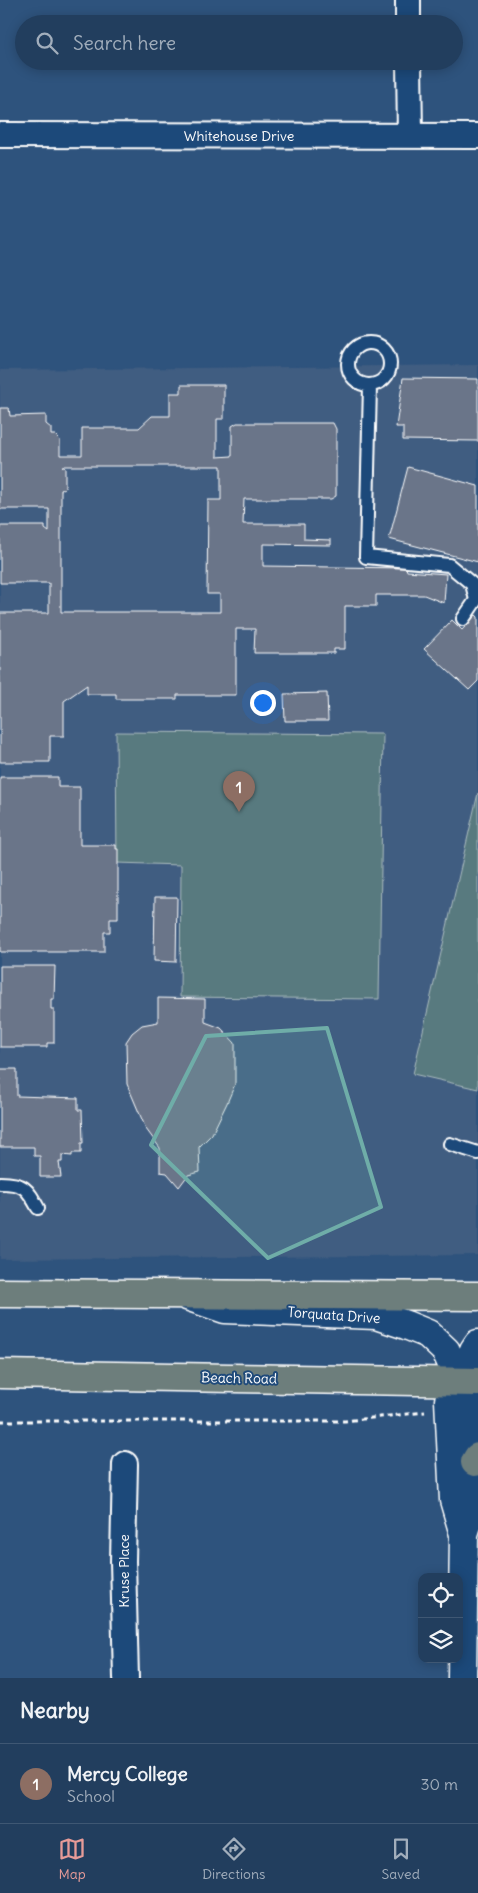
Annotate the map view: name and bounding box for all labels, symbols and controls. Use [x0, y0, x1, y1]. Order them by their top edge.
search box [15, 15, 463, 70]
icon: search [33, 29, 61, 57]
text: Search here [73, 31, 176, 55]
street label: Whitehouse Drive [184, 127, 294, 145]
your location [250, 690, 276, 716]
pin: 1 [223, 771, 255, 812]
street label: Torquata Drive [287, 1303, 381, 1327]
street label: Beach Road [201, 1368, 277, 1388]
street label: Kruse Place [115, 1534, 133, 1608]
map controls [418, 1573, 463, 1663]
button: locate [418, 1573, 463, 1618]
button: layers [418, 1618, 463, 1663]
text: Nearby [20, 1697, 90, 1724]
text: Mercy College [67, 1762, 188, 1786]
text: 1 [33, 1774, 39, 1794]
text: 30 m [421, 1774, 458, 1794]
text: School [67, 1786, 115, 1806]
tab: Map [58, 1835, 86, 1883]
tab: Directions [202, 1835, 265, 1883]
tab: Saved [382, 1835, 420, 1883]

